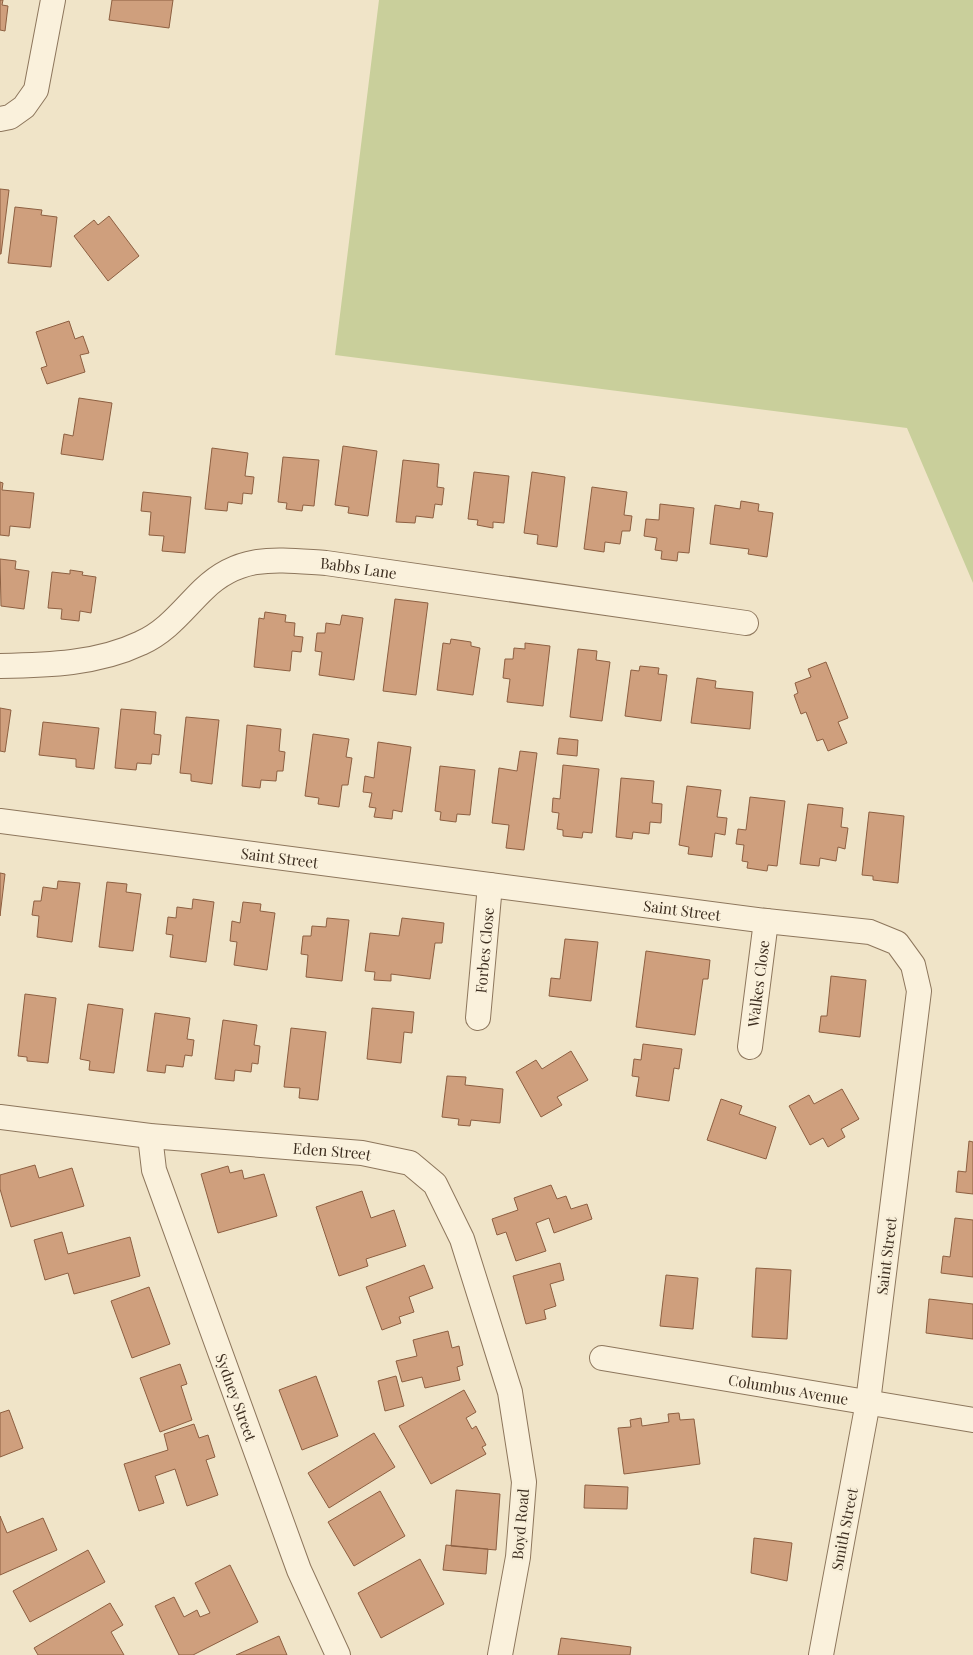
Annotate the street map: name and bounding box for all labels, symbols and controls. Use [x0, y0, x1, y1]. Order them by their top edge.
street label: Babbs Lane [320, 553, 398, 583]
street label: Saint Street [240, 843, 320, 873]
street label: Saint Street [642, 895, 723, 925]
street label: Forbes Close [470, 906, 498, 994]
street label: Walkes Close [743, 939, 773, 1029]
street label: Eden Street [292, 1138, 374, 1165]
street label: Saint Street [871, 1215, 901, 1296]
street label: Sydney Street [211, 1351, 262, 1445]
street label: Columbus Avenue [727, 1369, 850, 1409]
street label: Smith Street [826, 1485, 862, 1572]
street label: Boyd Road [507, 1487, 533, 1560]

